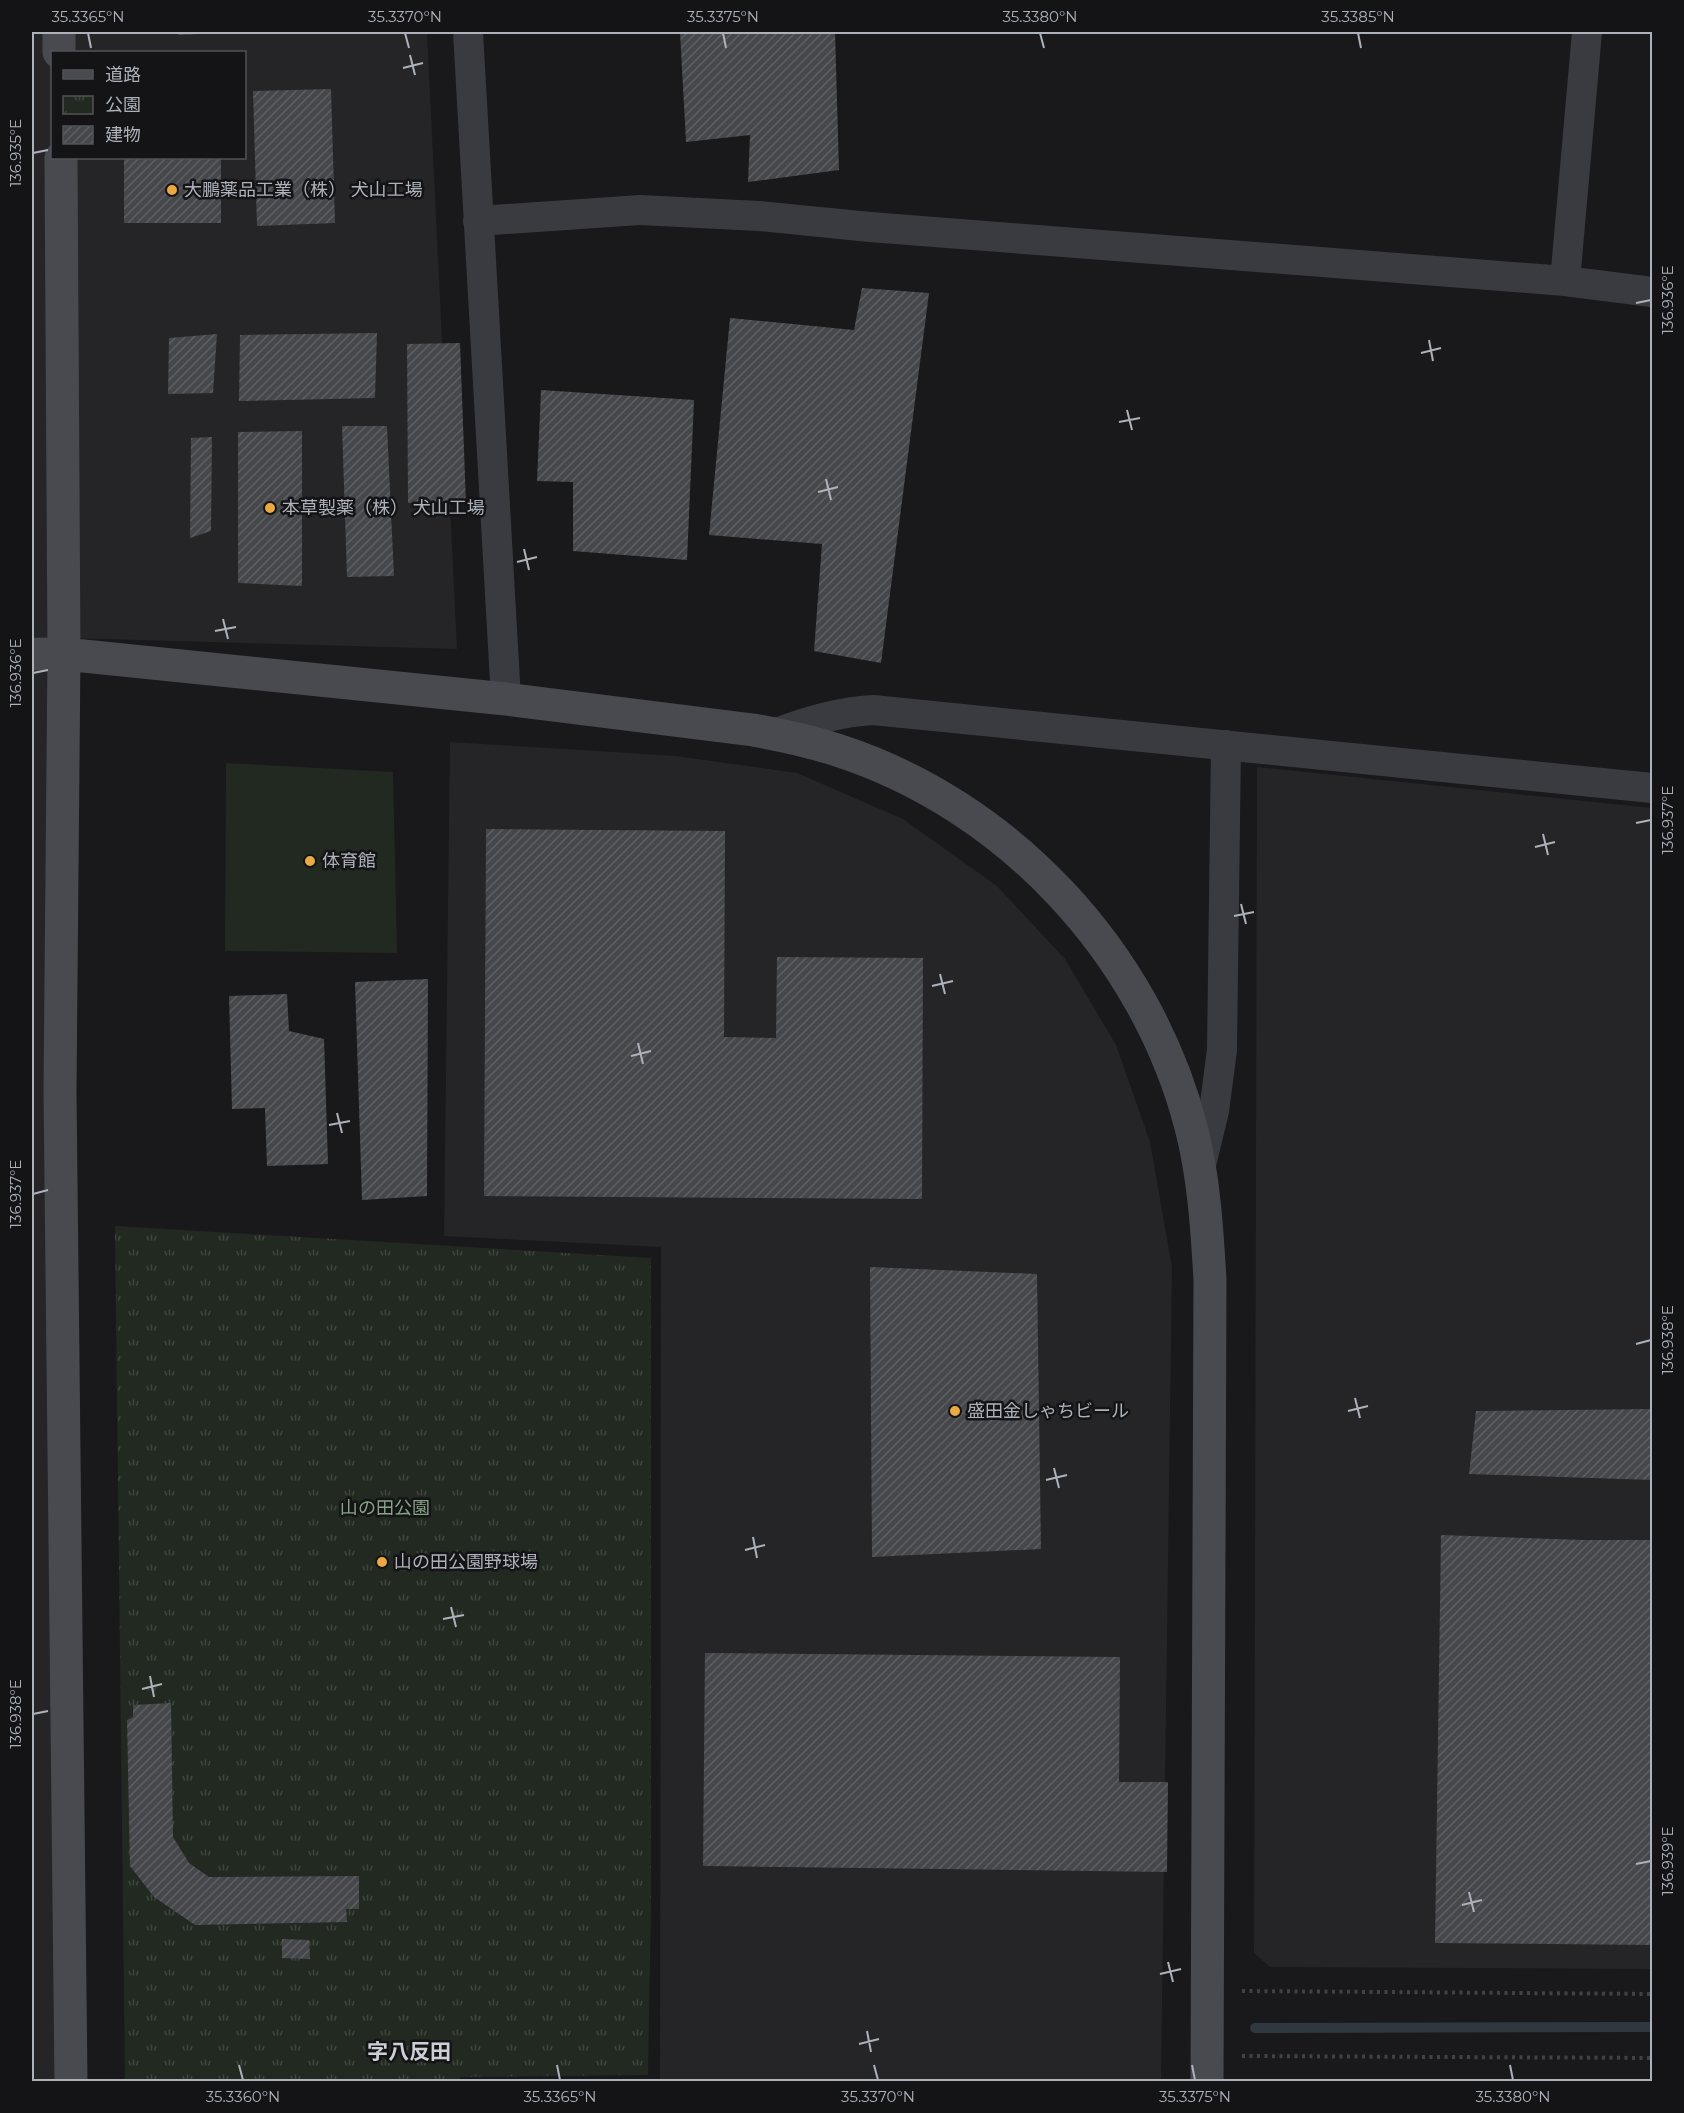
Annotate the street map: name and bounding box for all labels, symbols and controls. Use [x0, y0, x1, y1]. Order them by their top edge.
text: 35.3365°N [52, 7, 124, 26]
text: 35.3370°N [368, 7, 442, 26]
text: 35.3375°N [687, 7, 759, 26]
text: 35.3380°N [1003, 7, 1078, 26]
text: 35.3385°N [1321, 7, 1395, 26]
legend [51, 51, 246, 159]
text: 道路 [105, 64, 141, 86]
text: 公園 [105, 94, 141, 116]
text: 136.935°E [6, 119, 25, 187]
text: 建物 [105, 124, 141, 146]
place label: 大鵬薬品工業（株） 犬山工場 [184, 179, 423, 201]
marker: 大鵬薬品工業（株） 犬山工場 [165, 183, 179, 197]
text: 136.936°E [1658, 266, 1677, 334]
place label: 本草製薬（株） 犬山工場 [282, 497, 485, 519]
marker: 本草製薬（株） 犬山工場 [263, 501, 277, 515]
text: 136.936°E [6, 639, 25, 707]
text: 136.937°E [1658, 786, 1677, 854]
place label: 体育館 [322, 850, 376, 872]
marker: 体育館 [303, 854, 317, 868]
text: 136.937°E [6, 1160, 25, 1228]
text: 136.938°E [1658, 1305, 1677, 1375]
place label: 盛田金しゃちビール [967, 1400, 1129, 1422]
marker: 盛田金しゃちビール [948, 1404, 962, 1418]
park label: 山の田公園 [340, 1497, 430, 1519]
place label: 山の田公園野球場 [394, 1551, 538, 1573]
marker: 山の田公園野球場 [375, 1555, 389, 1569]
text: 136.938°E [6, 1679, 25, 1749]
text: 136.939°E [1658, 1826, 1677, 1896]
district label: 字八反田 [367, 2039, 451, 2064]
text: 35.3360°N [206, 2087, 280, 2106]
text: 35.3365°N [524, 2087, 596, 2106]
text: 35.3370°N [841, 2087, 915, 2106]
text: 35.3375°N [1159, 2087, 1231, 2106]
text: 35.3380°N [1476, 2087, 1551, 2106]

